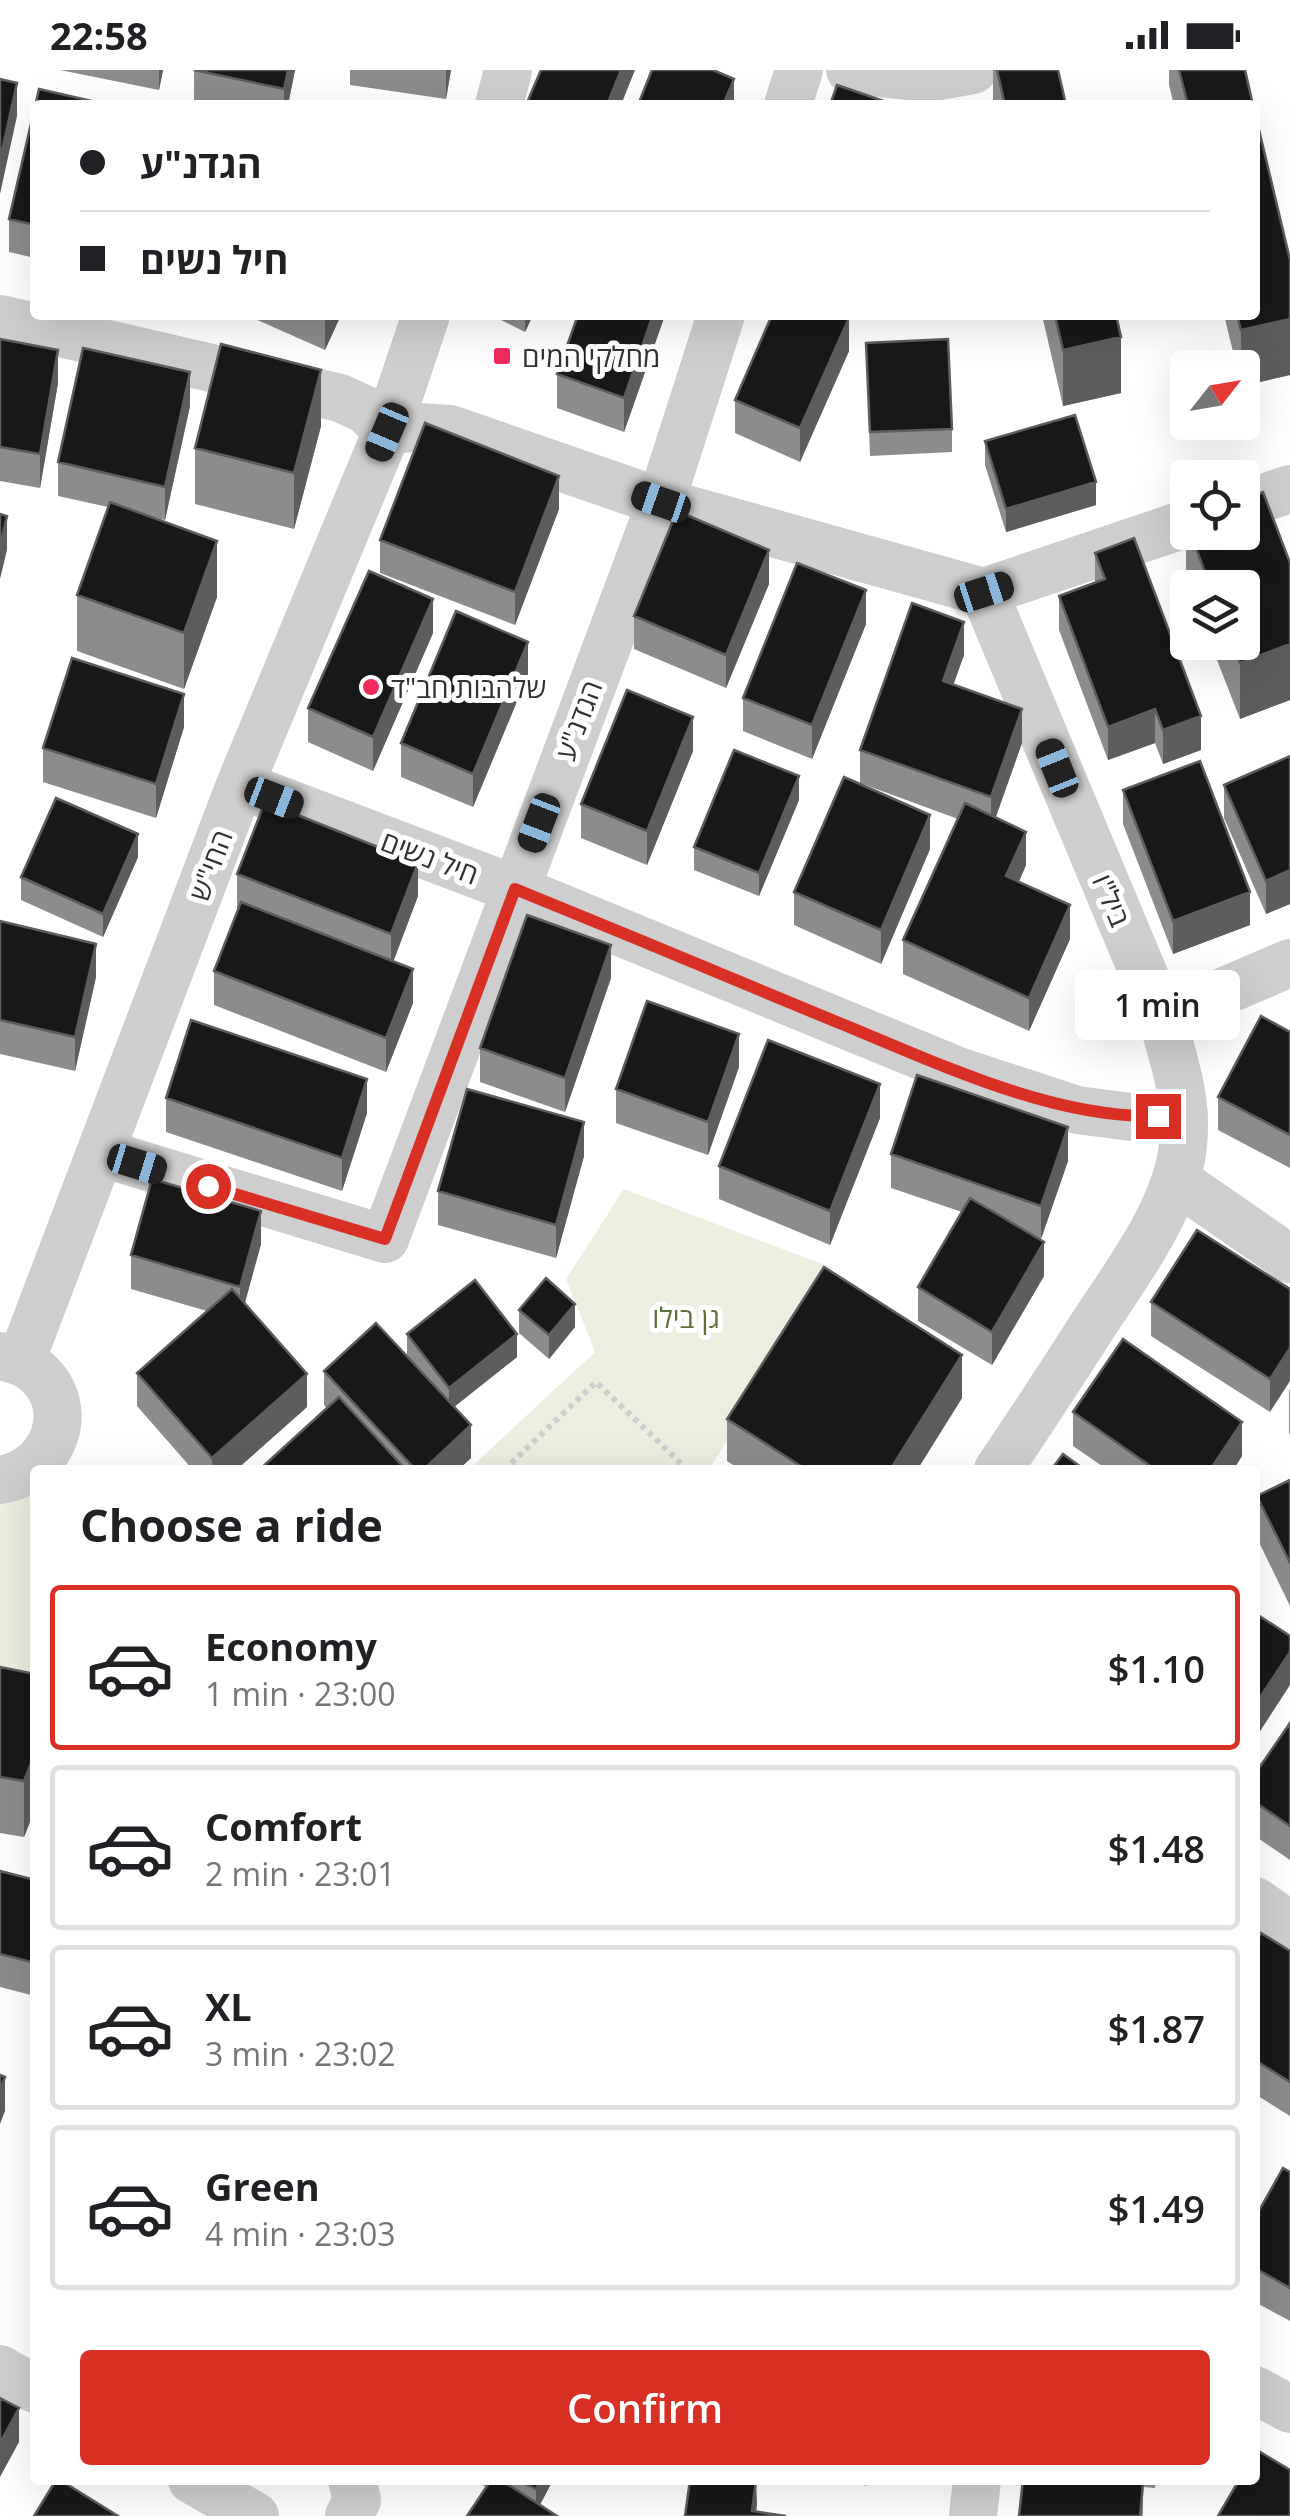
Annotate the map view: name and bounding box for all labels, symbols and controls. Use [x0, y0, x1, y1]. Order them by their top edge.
text: 22:58 [50, 9, 148, 61]
text: הגדנ"ע [140, 137, 262, 189]
text: חיל נשים [140, 233, 289, 285]
place label: מחלקי המים [522, 337, 660, 375]
marker: מחלקי המים [491, 345, 513, 367]
north arrow [1170, 350, 1260, 440]
map controls [1170, 350, 1260, 660]
car [361, 399, 413, 465]
button: locate [1170, 460, 1260, 550]
car [628, 478, 694, 526]
car [951, 568, 1017, 616]
button: layers [1170, 570, 1260, 660]
place label: שלהבות חב"ד [391, 668, 546, 706]
street label: הגדנ"ע [545, 675, 611, 765]
marker: שלהבות חב"ד [360, 676, 382, 698]
car [1032, 735, 1082, 801]
car [241, 773, 307, 823]
car [514, 790, 564, 856]
street label: חיל נשים [376, 821, 484, 893]
street label: החי"ש [179, 824, 241, 906]
street label: ביל"ו [1084, 868, 1140, 932]
callout: 1 min [1076, 971, 1240, 1041]
text: 1 min [1114, 983, 1201, 1026]
route end [1136, 1094, 1181, 1139]
car [104, 1141, 170, 1187]
route start [186, 1164, 231, 1209]
park label: גן בילו [652, 1298, 720, 1336]
text: Choose a ride [80, 1494, 383, 1555]
text: Economy [205, 1620, 377, 1672]
icon: car [85, 1623, 175, 1713]
text: $1.10 [1108, 1642, 1205, 1694]
text: 1 min · 23:00 [205, 1672, 396, 1715]
text: Comfort [205, 1800, 362, 1852]
icon: car [85, 1803, 175, 1893]
text: $1.48 [1108, 1822, 1205, 1874]
text: 2 min · 23:01 [205, 1852, 396, 1895]
text: XL [205, 1980, 252, 2032]
icon: car [85, 1983, 175, 2073]
text: $1.87 [1108, 2002, 1205, 2054]
text: 3 min · 23:02 [205, 2032, 396, 2075]
text: Green [205, 2160, 320, 2212]
icon: car [85, 2163, 175, 2253]
text: $1.49 [1108, 2182, 1205, 2234]
text: 4 min · 23:03 [205, 2212, 396, 2255]
button: Confirm [80, 2350, 1210, 2465]

